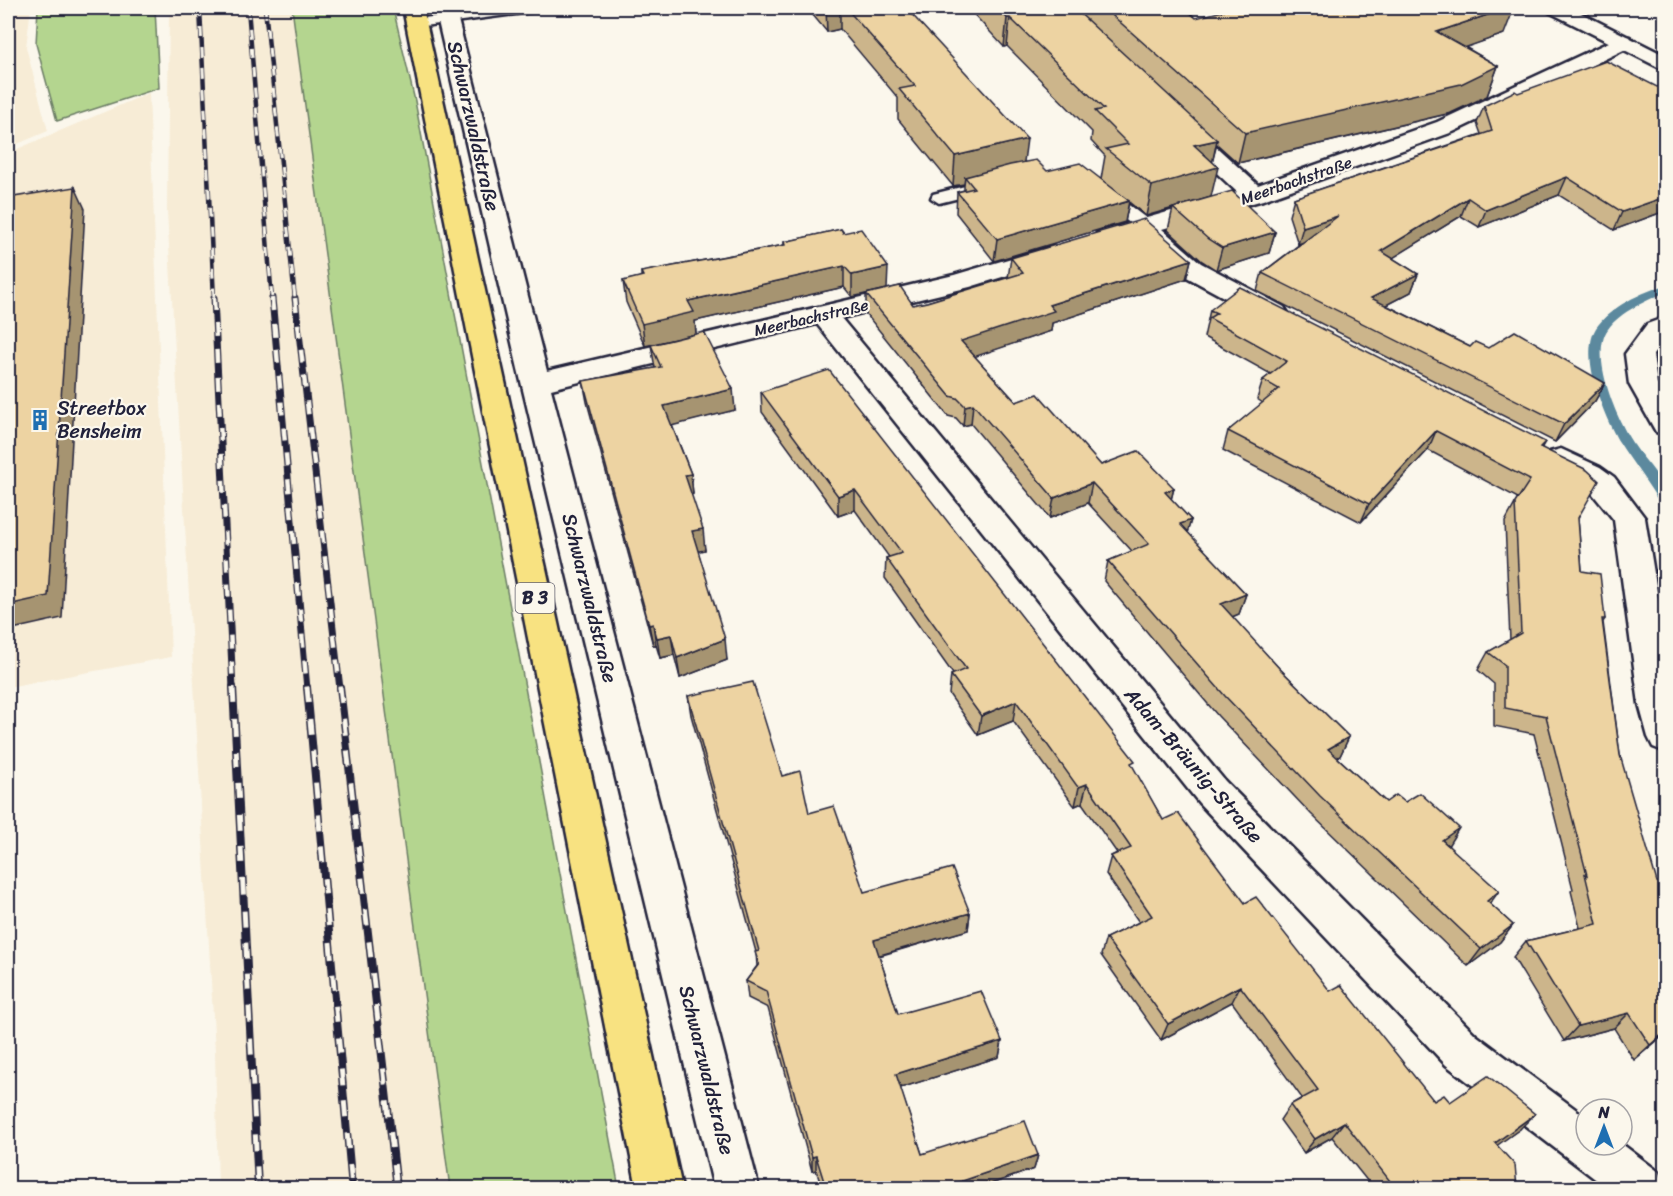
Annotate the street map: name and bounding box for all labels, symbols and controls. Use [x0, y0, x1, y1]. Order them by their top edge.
street label: Schwarzwaldstraße [437, 37, 510, 215]
street label: Meerbachstraße [1236, 148, 1356, 213]
street label: Meerbachstraße [751, 290, 871, 345]
place label: Streetbox Bensheim [57, 391, 147, 449]
building icon: Streetbox Bensheim [28, 408, 52, 432]
street label: Schwarzwaldstraße [551, 509, 628, 687]
road number: B 3 [516, 583, 554, 613]
street label: Adam-Bräunig-Straße [1115, 678, 1272, 852]
street label: Schwarzwaldstraße [668, 981, 745, 1159]
north arrow [1574, 1097, 1634, 1157]
text: N [1597, 1098, 1610, 1127]

